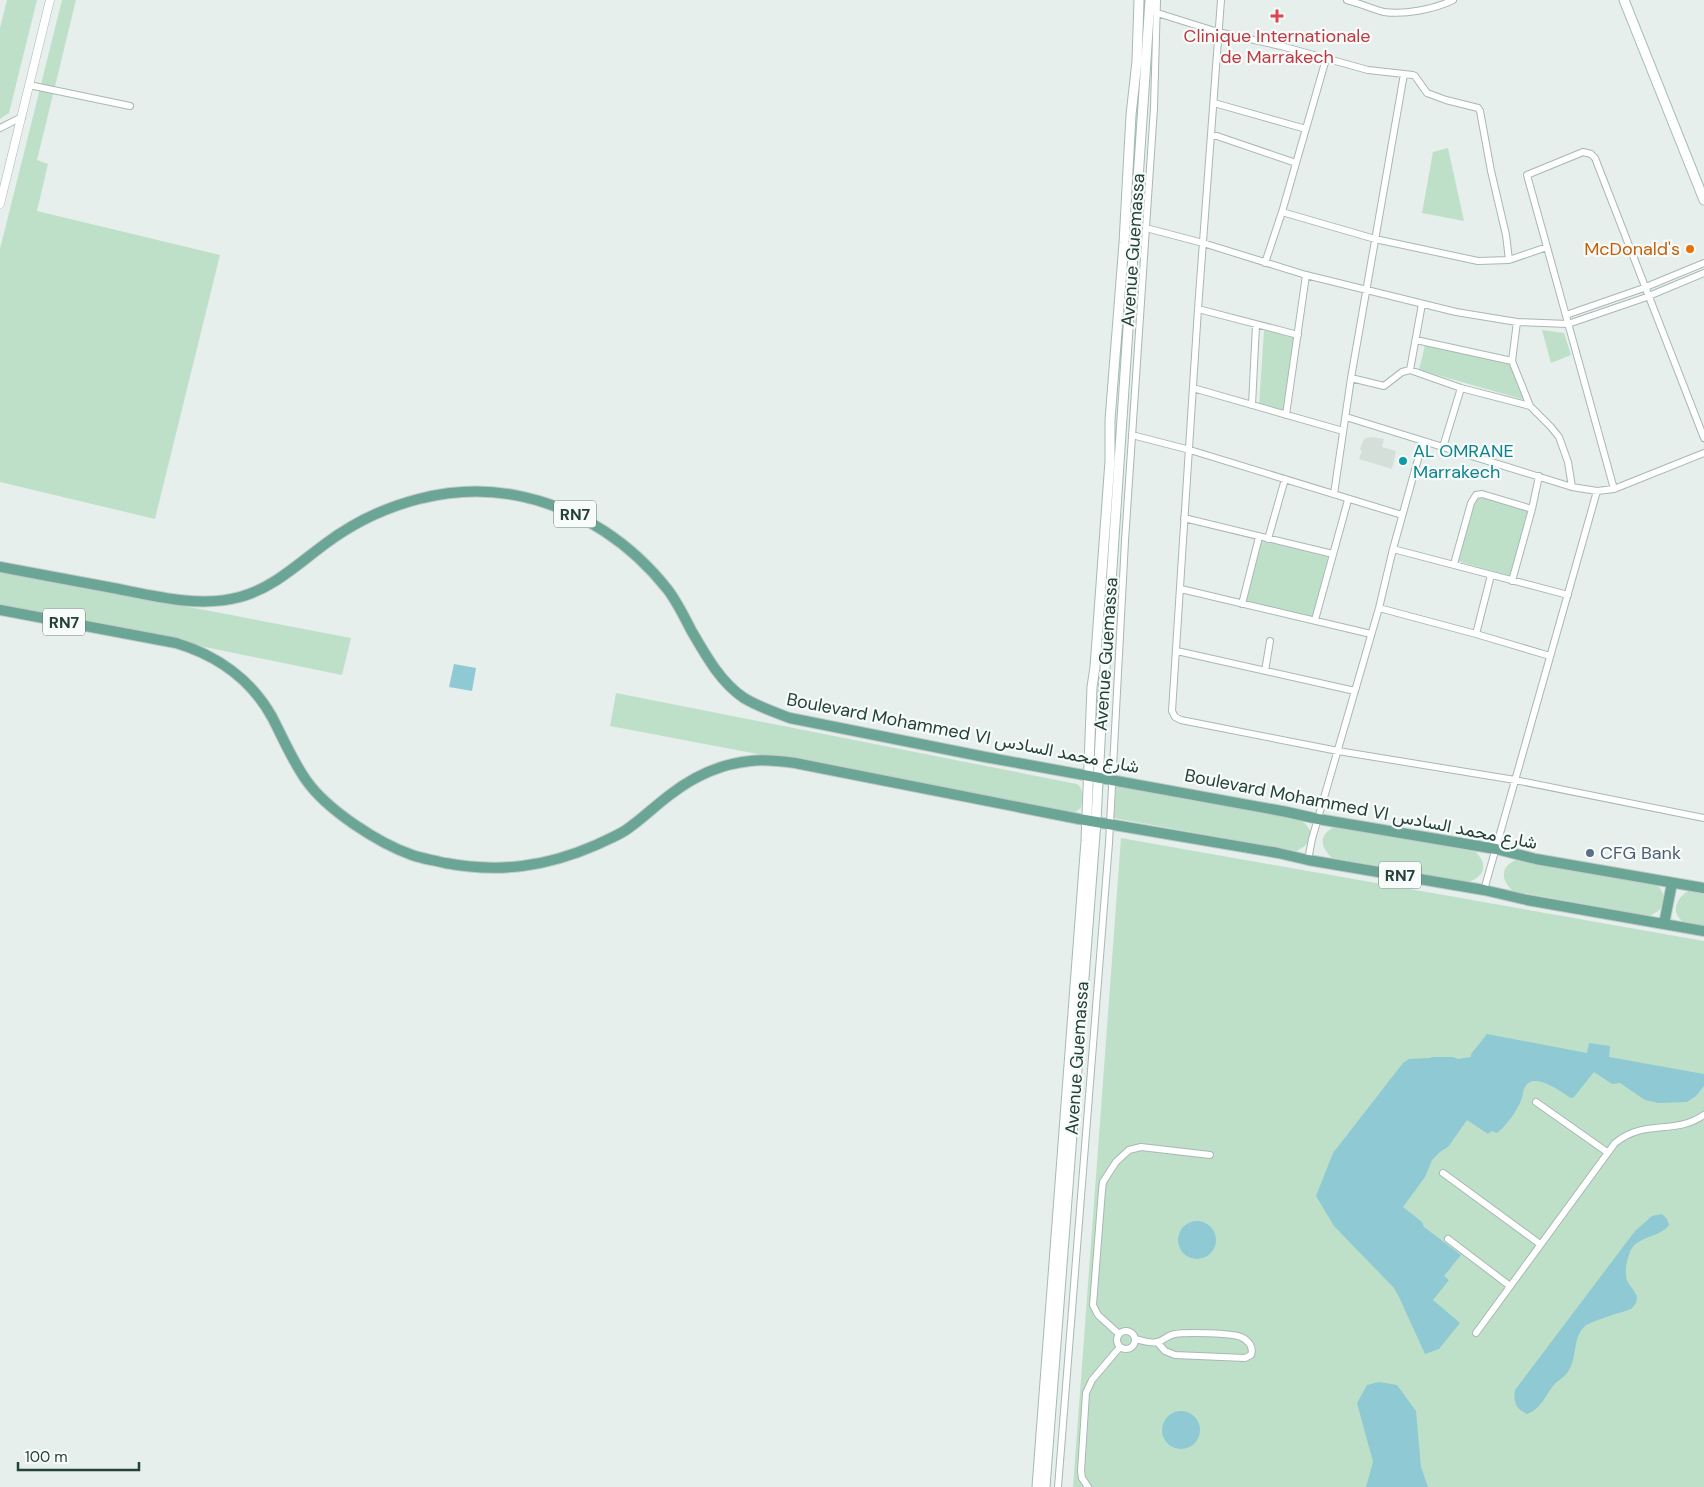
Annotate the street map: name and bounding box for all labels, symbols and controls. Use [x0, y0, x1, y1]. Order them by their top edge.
marker: Clinique Internationale de Marrakech [1270, 9, 1284, 23]
place label: Clinique Internationale de Marrakech [1183, 24, 1371, 69]
street label: Avenue Guemassa [1116, 172, 1150, 328]
place label: McDonald's [1584, 237, 1680, 261]
marker: McDonald's [1684, 243, 1696, 255]
place label: AL OMRANE Marrakech [1413, 439, 1514, 484]
marker: AL OMRANE Marrakech [1397, 455, 1409, 467]
road number: RN7 [554, 500, 596, 528]
street label: Avenue Guemassa [1089, 576, 1123, 732]
road number: RN7 [43, 608, 85, 636]
street label: Boulevard Mohammed VI شارع محمد السادس [785, 687, 1141, 779]
street label: Boulevard Mohammed VI شارع محمد السادس [1183, 763, 1539, 855]
place label: CFG Bank [1600, 841, 1681, 865]
marker: CFG Bank [1584, 847, 1596, 859]
road number: RN7 [1379, 862, 1421, 888]
street label: Avenue Guemassa [1060, 980, 1094, 1136]
scale bar [18, 1440, 139, 1472]
text: 100 m [25, 1447, 68, 1467]

